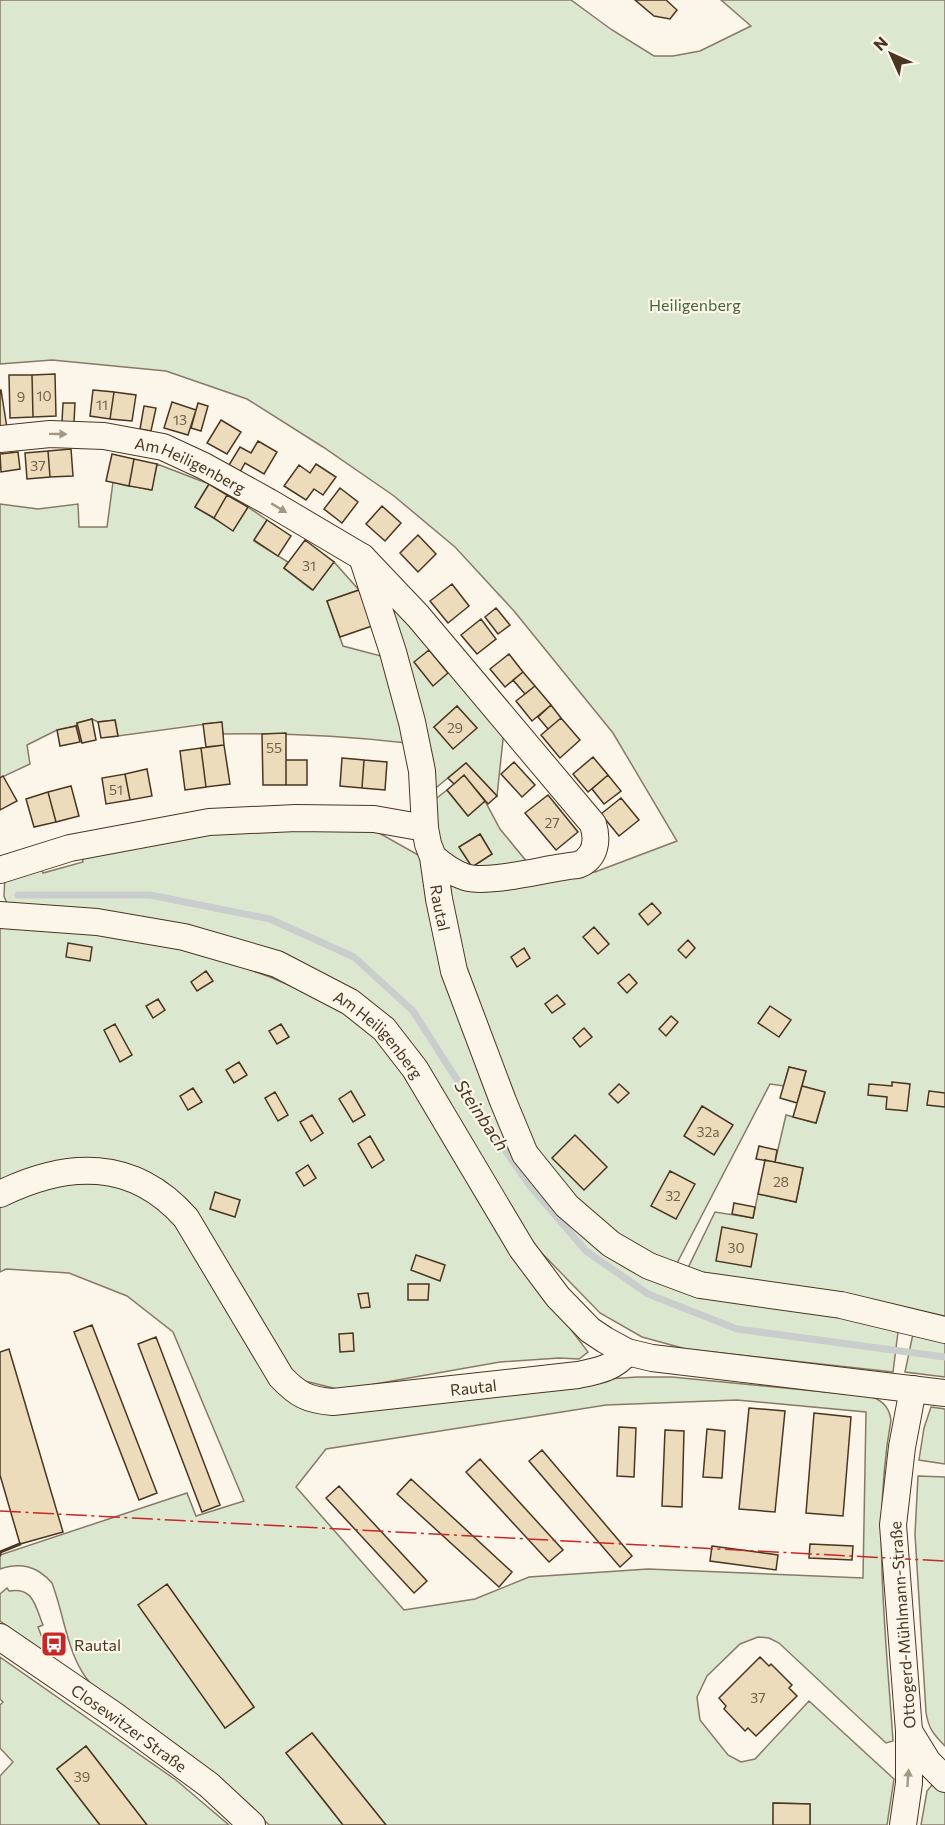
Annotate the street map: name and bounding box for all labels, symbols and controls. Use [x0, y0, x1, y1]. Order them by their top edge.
north arrow [861, 24, 921, 84]
text: N [869, 32, 891, 54]
park label: Heiligenberg [649, 295, 741, 314]
house number: 10 [36, 387, 52, 404]
house number: 9 [17, 388, 25, 405]
house number: 11 [96, 396, 108, 413]
house number: 13 [173, 411, 187, 428]
one-way arrow [49, 430, 68, 439]
street label: Am Heiligenberg [133, 432, 250, 497]
house number: 37 [30, 457, 46, 474]
one-way arrow [271, 502, 287, 513]
house number: 31 [302, 557, 316, 574]
house number: 29 [447, 719, 463, 736]
house number: 55 [266, 739, 282, 756]
house number: 51 [109, 781, 123, 798]
house number: 27 [544, 814, 560, 831]
street label: Rautal [428, 883, 455, 933]
street label: Am Heiligenberg [331, 986, 428, 1082]
water label: Steinbach [450, 1075, 514, 1155]
house number: 32a [696, 1123, 720, 1140]
house number: 28 [773, 1173, 789, 1190]
house number: 32 [665, 1187, 681, 1204]
house number: 30 [727, 1239, 745, 1256]
street label: Rautal [449, 1375, 498, 1399]
street label: Ottogerd-Mühlmann-Straße [885, 1521, 919, 1729]
bus stop icon: Rautal [39, 1629, 69, 1659]
place label: Rautal [74, 1635, 121, 1654]
street label: Closewitzer Straße [68, 1679, 191, 1775]
house number: 37 [750, 1689, 766, 1706]
house number: 39 [74, 1768, 90, 1785]
one-way arrow [903, 1769, 913, 1788]

